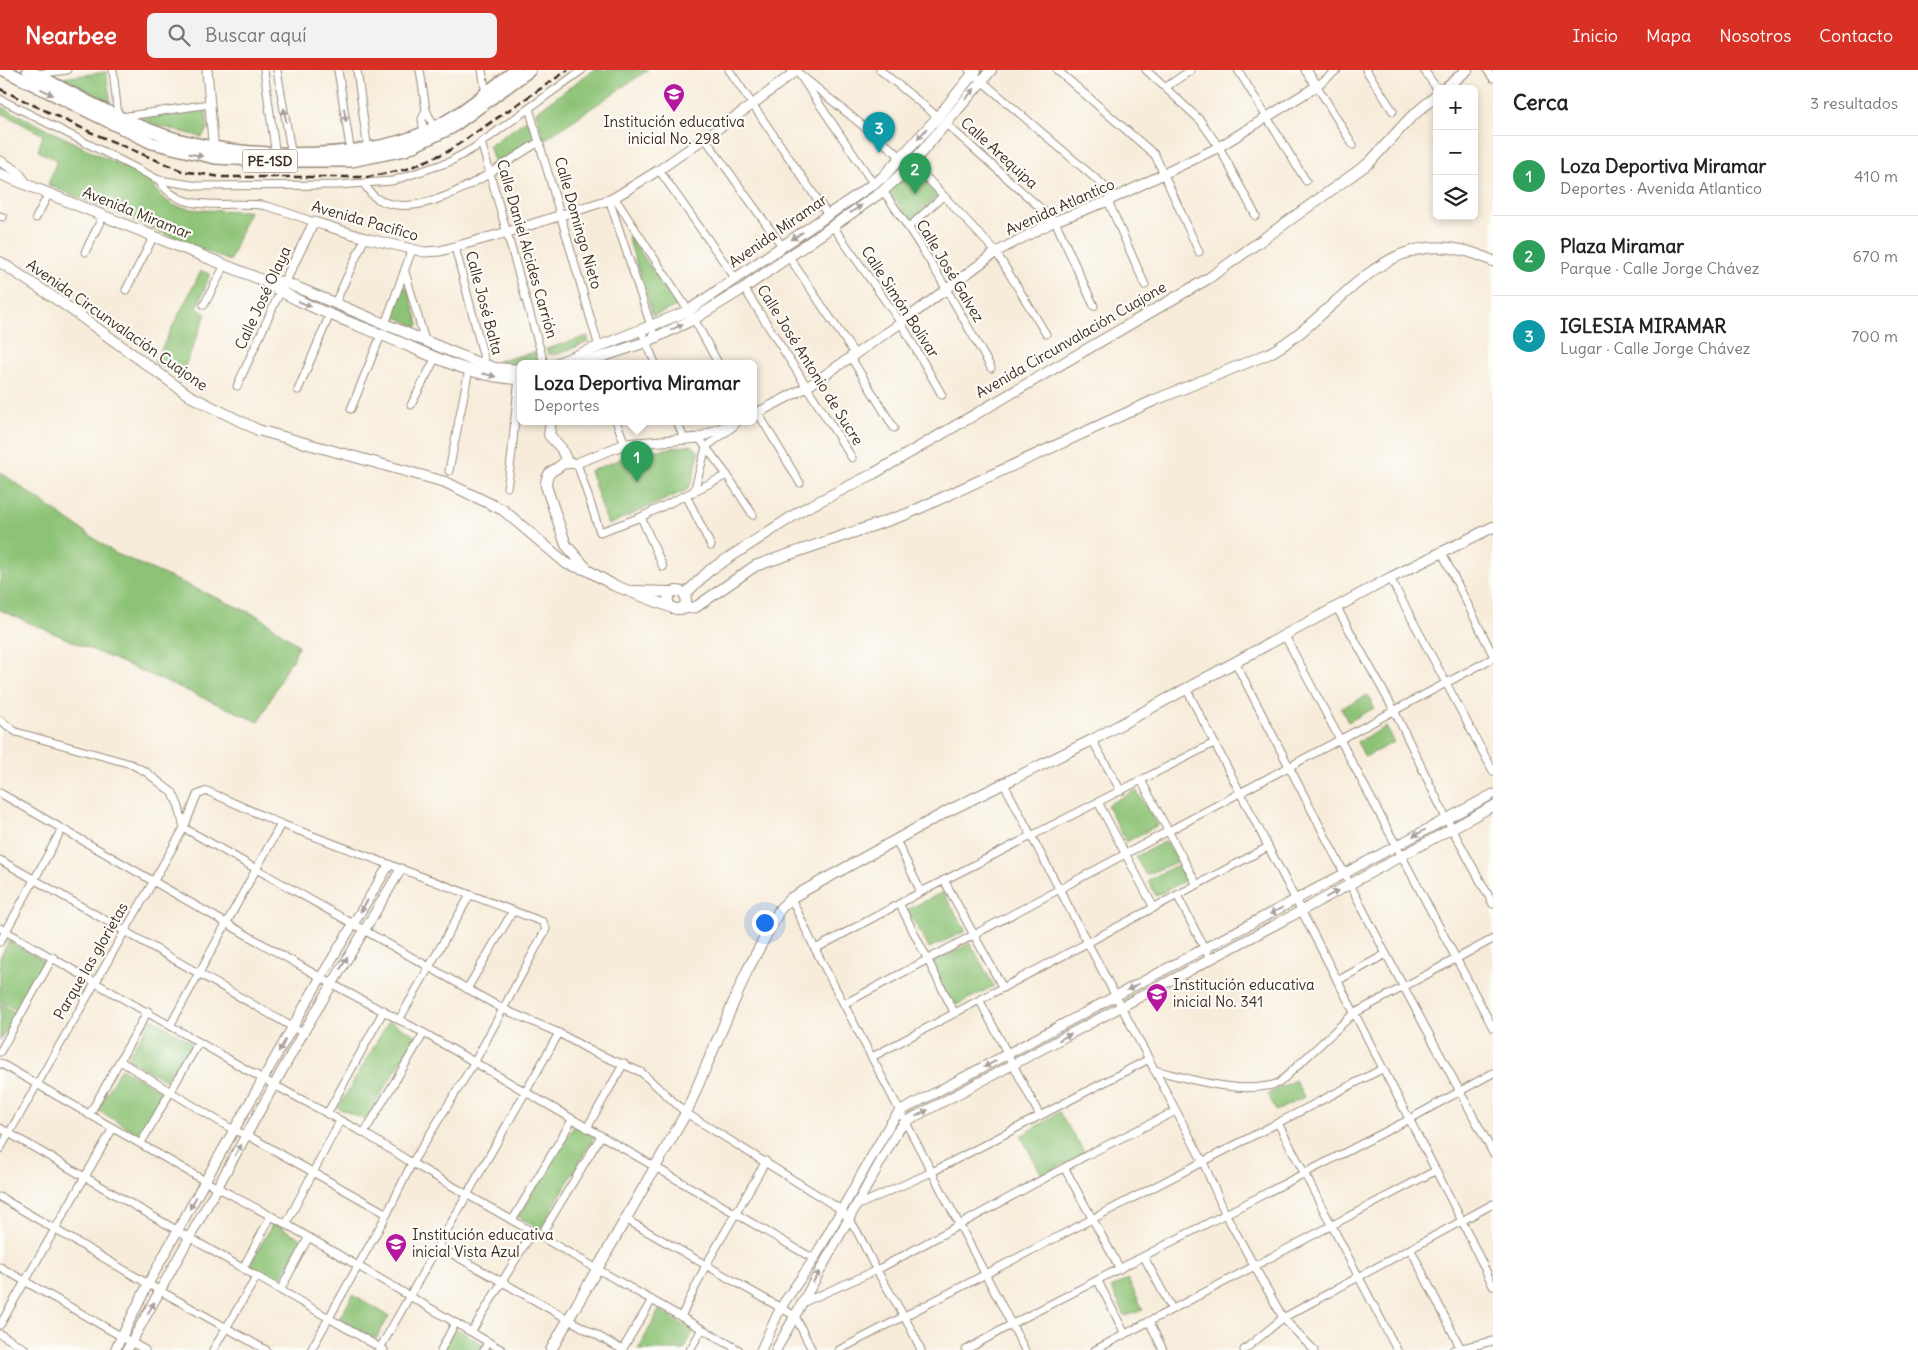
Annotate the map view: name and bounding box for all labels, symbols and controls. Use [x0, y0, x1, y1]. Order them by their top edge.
search box [147, 13, 497, 58]
text: Nearbee [25, 20, 117, 50]
icon: search [165, 21, 193, 49]
text: Buscar aquí [205, 23, 306, 47]
text: Inicio [1572, 24, 1618, 47]
text: Mapa [1646, 24, 1691, 47]
text: Nosotros [1719, 24, 1791, 47]
text: Contacto [1819, 24, 1893, 47]
school or university icon: Institución educativa inicial No. 298 [662, 82, 686, 113]
map controls [1433, 85, 1478, 220]
button: + [1433, 85, 1478, 130]
one-way arrow [40, 88, 54, 96]
one-way arrow [965, 88, 976, 101]
text: Cerca [1513, 89, 1568, 116]
text: 3 resultados [1810, 93, 1898, 113]
one-way arrow [281, 107, 289, 123]
one-way arrow [342, 108, 350, 124]
place label: Institución educativa inicial No. 298 [603, 112, 745, 148]
pin: 3 [863, 112, 895, 153]
street label: Calle Arequipa [957, 113, 1042, 193]
one-way arrow [917, 127, 928, 140]
button: − [1433, 130, 1478, 175]
road number: PE-1SD [242, 150, 298, 172]
one-way arrow [189, 151, 204, 159]
pin: 2 [899, 153, 931, 194]
text: Loza Deportiva Miramar [1560, 154, 1766, 178]
street label: Calle Domingo Nieto [551, 155, 606, 291]
street label: Calle Daniel Alcides Carrión [493, 157, 562, 341]
text: 1 [1526, 166, 1532, 186]
text: 410 m [1854, 166, 1898, 186]
street label: Avenida Atlantico [1002, 174, 1117, 239]
button: layers [1433, 175, 1478, 220]
text: Deportes · Avenida Atlantico [1560, 178, 1762, 198]
street label: Avenida Miramar [80, 182, 194, 243]
street label: Avenida Miramar [725, 190, 831, 272]
street label: Avenida Pacifico [310, 196, 421, 245]
one-way arrow [850, 204, 863, 214]
street label: Calle José Galvez [912, 216, 989, 326]
one-way arrow [790, 231, 804, 241]
text: Plaza Miramar [1560, 234, 1684, 258]
street label: Calle Simón Bolívar [857, 242, 944, 361]
street label: Calle José Olaya [230, 243, 295, 352]
text: 2 [1525, 246, 1533, 266]
text: 670 m [1853, 246, 1898, 266]
street label: Calle José Balta [462, 249, 508, 357]
street label: Avenida Circunvalación Cuajone [23, 255, 212, 395]
text: Parque · Calle Jorge Chávez [1560, 258, 1760, 278]
street label: Avenida Circunvalación Cuajone [972, 277, 1169, 402]
street label: Calle José Antonio de Sucre [753, 281, 868, 449]
one-way arrow [298, 300, 312, 308]
text: IGLESIA MIRAMAR [1560, 314, 1726, 338]
one-way arrow [670, 323, 685, 332]
text: 3 [1524, 326, 1534, 346]
text: 700 m [1851, 326, 1898, 346]
text: Lugar · Calle Jorge Chávez [1560, 338, 1750, 358]
popup [517, 360, 757, 425]
one-way arrow [481, 371, 496, 379]
text: Loza Deportiva Miramar [534, 371, 740, 395]
text: Deportes [534, 395, 600, 415]
pin: 1 [621, 441, 653, 482]
one-way arrow [1412, 829, 1426, 837]
one-way arrow [1325, 890, 1339, 898]
street label: Parque las glorietas [49, 899, 132, 1023]
one-way arrow [359, 899, 368, 913]
one-way arrow [1269, 907, 1284, 915]
your location [752, 910, 778, 936]
one-way arrow [339, 957, 348, 970]
place label: Institución educativa inicial No. 341 [1173, 975, 1315, 1011]
school or university icon: Institución educativa inicial No. 341 [1145, 982, 1169, 1013]
one-way arrow [1126, 983, 1140, 991]
one-way arrow [1058, 1033, 1073, 1041]
one-way arrow [278, 1039, 286, 1054]
one-way arrow [982, 1060, 997, 1068]
one-way arrow [915, 1109, 929, 1117]
one-way arrow [234, 1143, 242, 1158]
one-way arrow [189, 1196, 198, 1210]
place label: Institución educativa inicial Vista Azul [412, 1225, 554, 1261]
school or university icon: Institución educativa inicial Vista Azul [384, 1232, 408, 1263]
one-way arrow [812, 1269, 820, 1284]
one-way arrow [147, 1300, 155, 1315]

